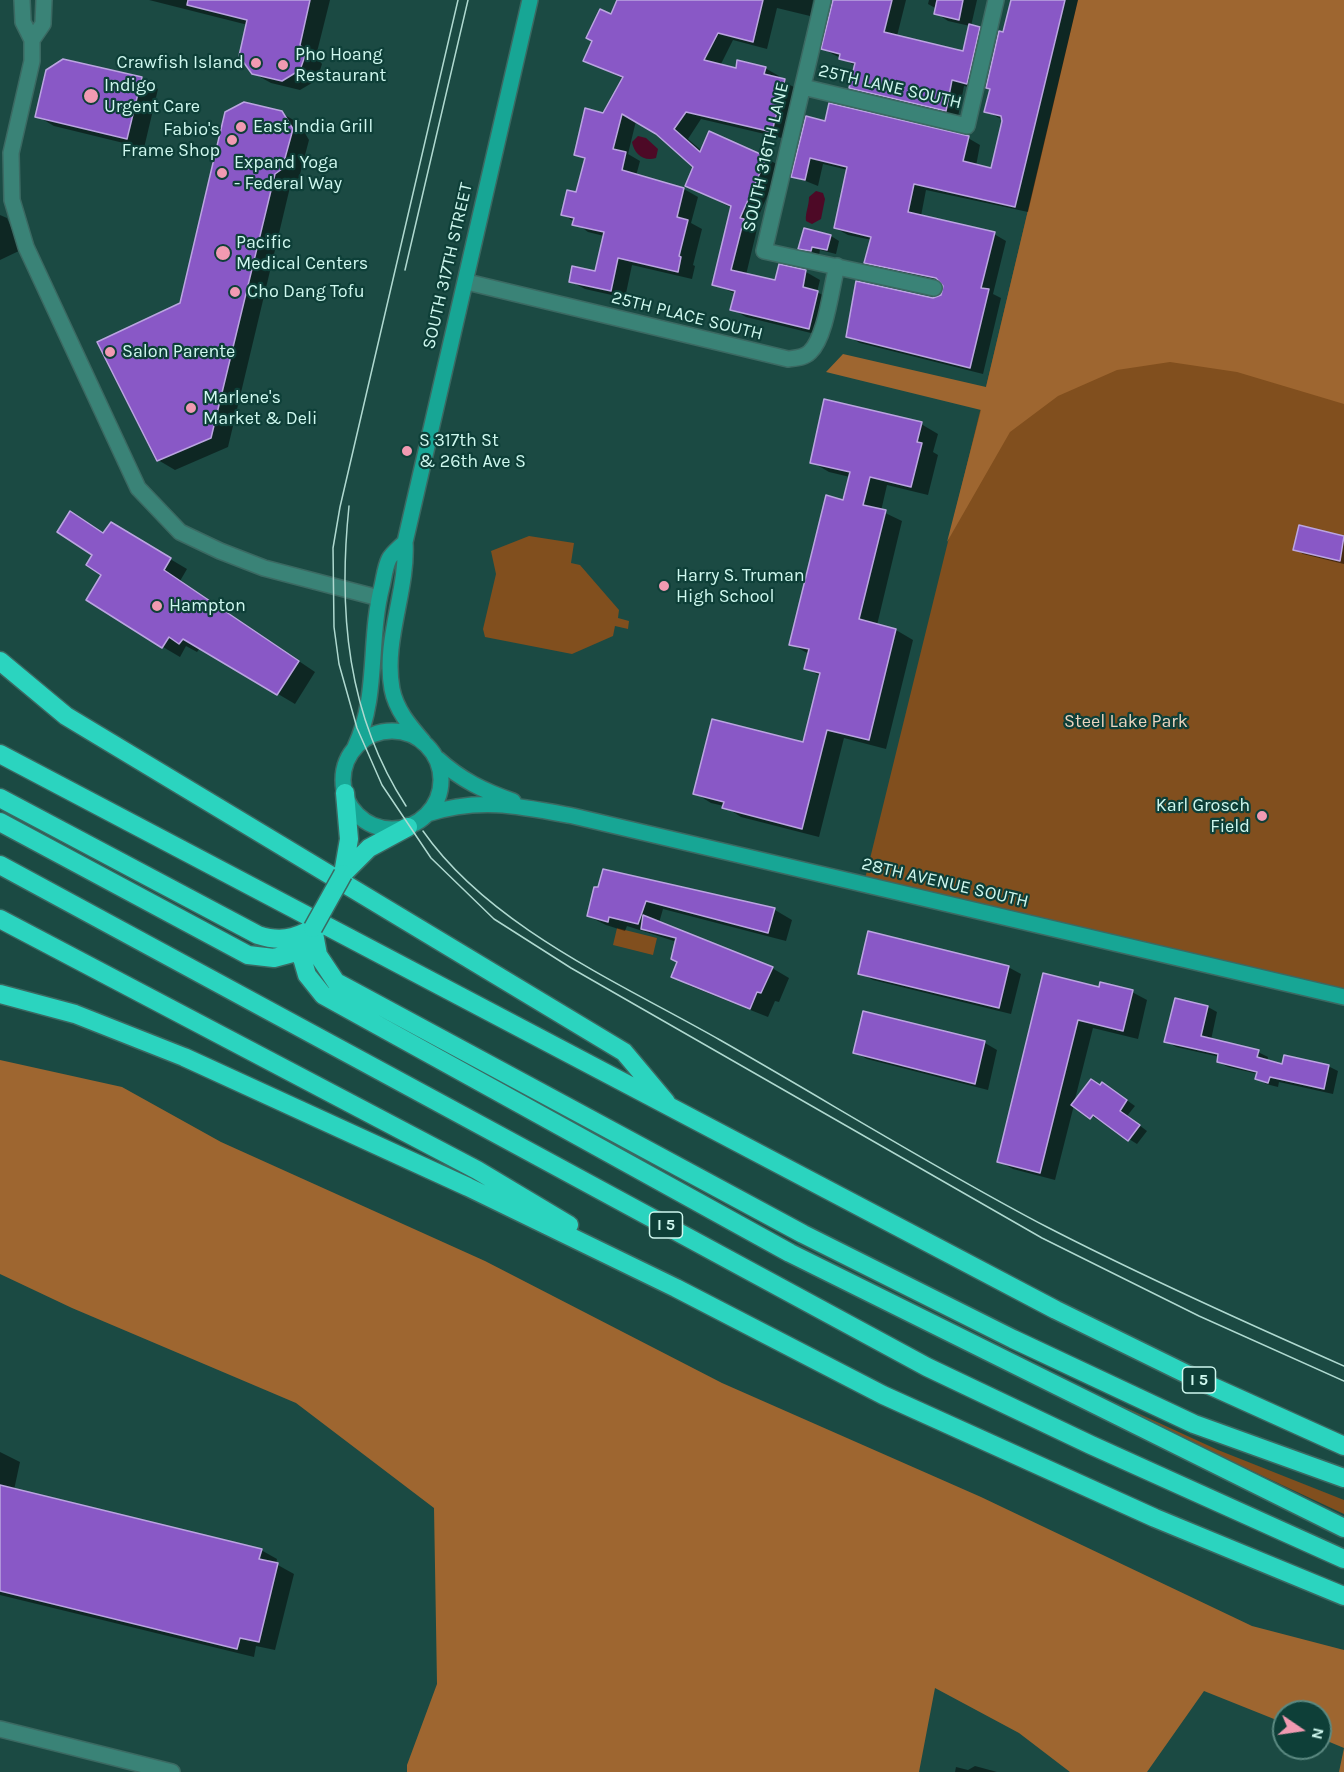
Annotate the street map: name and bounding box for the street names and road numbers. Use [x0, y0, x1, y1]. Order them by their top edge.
street label: 25TH LANE SOUTH [816, 60, 964, 114]
street label: SOUTH 316TH LANE [738, 80, 794, 234]
street label: SOUTH 317TH STREET [418, 181, 478, 351]
street label: 25TH PLACE SOUTH [609, 287, 765, 345]
street label: 28TH AVENUE SOUTH [859, 853, 1031, 913]
road number: I 5 [650, 1212, 682, 1238]
road number: I 5 [1182, 1367, 1216, 1393]

